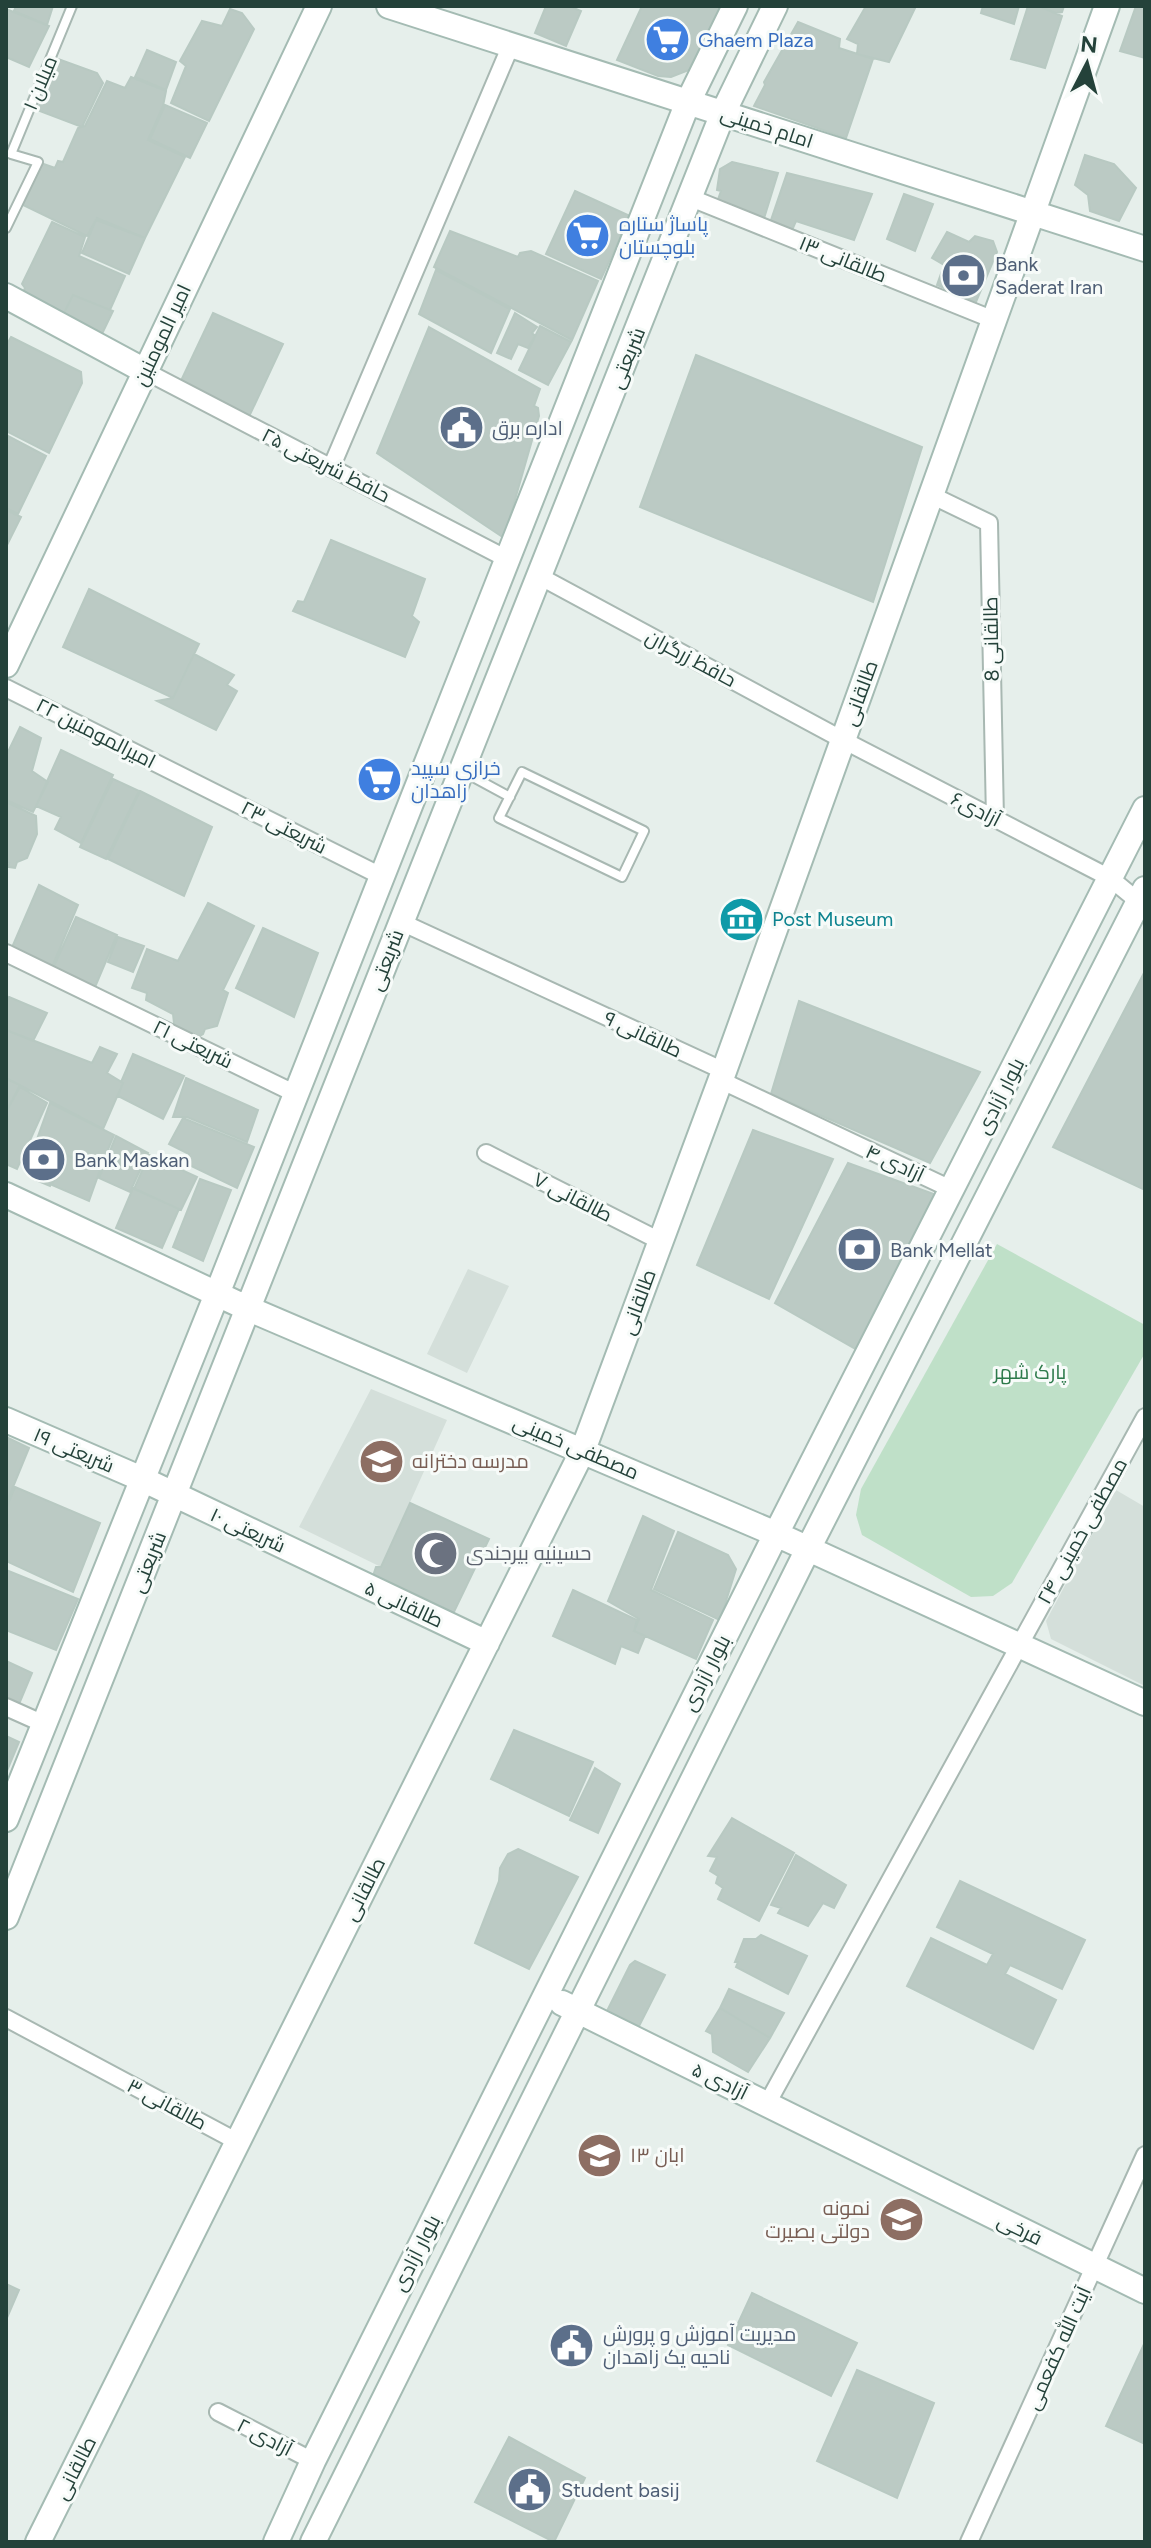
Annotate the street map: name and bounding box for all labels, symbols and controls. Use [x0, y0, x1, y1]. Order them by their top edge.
supermarket icon: Ghaem Plaza [643, 16, 691, 64]
north arrow [1047, 24, 1127, 104]
place label: Ghaem Plaza [698, 28, 814, 52]
text: N [1079, 30, 1099, 59]
street label: میلان ۱ [18, 52, 63, 114]
street label: امام خمینی [717, 101, 816, 155]
supermarket icon: پاساژ ستاره بلوچستان [564, 211, 612, 259]
place label: پاساژ ستاره بلوچستان [619, 212, 709, 260]
street label: طالقانی ۱۳ [795, 231, 890, 288]
bank icon: Bank Saderat Iran [940, 251, 988, 299]
place label: Bank Saderat Iran [995, 252, 1103, 299]
street label: امیر المومنین [128, 280, 197, 390]
street label: شریعتی [604, 324, 651, 392]
public building icon: اداره برق [437, 404, 485, 452]
place label: اداره برق [492, 416, 563, 441]
street label: حافظ شریعتی ۲۵ [258, 422, 394, 508]
street label: طالقانی 8 [978, 596, 1005, 682]
street label: حافظ زرگران [641, 624, 740, 693]
street label: طالقانی [837, 657, 884, 729]
street label: امیرالمومنین ۲۲ [32, 693, 160, 774]
supermarket icon: خرازی سپید زاهدان [356, 756, 404, 804]
place label: خرازی سپید زاهدان [411, 756, 501, 804]
street label: آزادی۶ [946, 786, 1006, 833]
street label: شریعتی ۲۳ [237, 795, 331, 860]
museum icon: Post Museum [717, 895, 765, 943]
place label: Post Museum [772, 907, 893, 931]
street label: شریعتی [363, 926, 410, 994]
street label: طالقانی ۹ [600, 1006, 686, 1063]
street label: شریعتی ۲۱ [149, 1014, 237, 1074]
street label: بلوار آزادی [971, 1054, 1030, 1139]
bank icon: Bank Maskan [19, 1136, 67, 1184]
street label: آزادی ۴ [861, 1139, 929, 1188]
place label: Bank Maskan [74, 1148, 190, 1172]
street label: طالقانی ۷ [529, 1167, 616, 1228]
bank icon: Bank Mellat [835, 1226, 883, 1274]
place label: Bank Mellat [890, 1238, 993, 1262]
street label: طالقانی [615, 1266, 662, 1338]
park label: پارک شهر [993, 1360, 1067, 1385]
street label: مصطفی خمینی [509, 1410, 643, 1485]
street label: شریعتی ۱۹ [30, 1422, 118, 1479]
school or university icon: مدرسه دخترانه [357, 1437, 405, 1485]
place label: مدرسه دخترانه [412, 1449, 529, 1473]
street label: مصطفی خمینی ۲۴ [1032, 1454, 1133, 1609]
street label: شریعتی ۱۰ [206, 1502, 289, 1559]
street label: شریعتی [125, 1528, 172, 1596]
mosque icon: حسینیه بیرجندی [411, 1529, 459, 1577]
place label: حسینیه بیرجندی [466, 1541, 591, 1566]
street label: طالقانی ۵ [361, 1575, 447, 1633]
street label: بلوار آزادی [677, 1631, 736, 1716]
street label: طالقانی [338, 1853, 391, 1925]
street label: آزادی ۵ [688, 2057, 753, 2106]
street label: طالقانی ۳ [123, 2073, 211, 2136]
school or university icon: ۱۳ ابان [575, 2131, 623, 2179]
place label: ۱۳ ابان [630, 2143, 685, 2168]
place label: نمونه دولتی بصیرت [765, 2196, 870, 2244]
school or university icon: نمونه دولتی بصیرت [877, 2196, 925, 2244]
street label: فرخی [993, 2208, 1046, 2251]
street label: بلوار آزادی [387, 2211, 446, 2296]
street label: آیت الله کفعمی [1019, 2282, 1097, 2414]
public building icon: مدیریت آموزش و پرورش ناحیه یک زاهدان [548, 2321, 596, 2369]
place label: مدیریت آموزش و پرورش ناحیه یک زاهدان [603, 2322, 796, 2370]
street label: آزادی ۲ [233, 2413, 297, 2462]
street label: طالقانی [49, 2432, 102, 2504]
public building icon: Student basij [506, 2466, 554, 2514]
place label: Student basij [561, 2478, 680, 2502]

